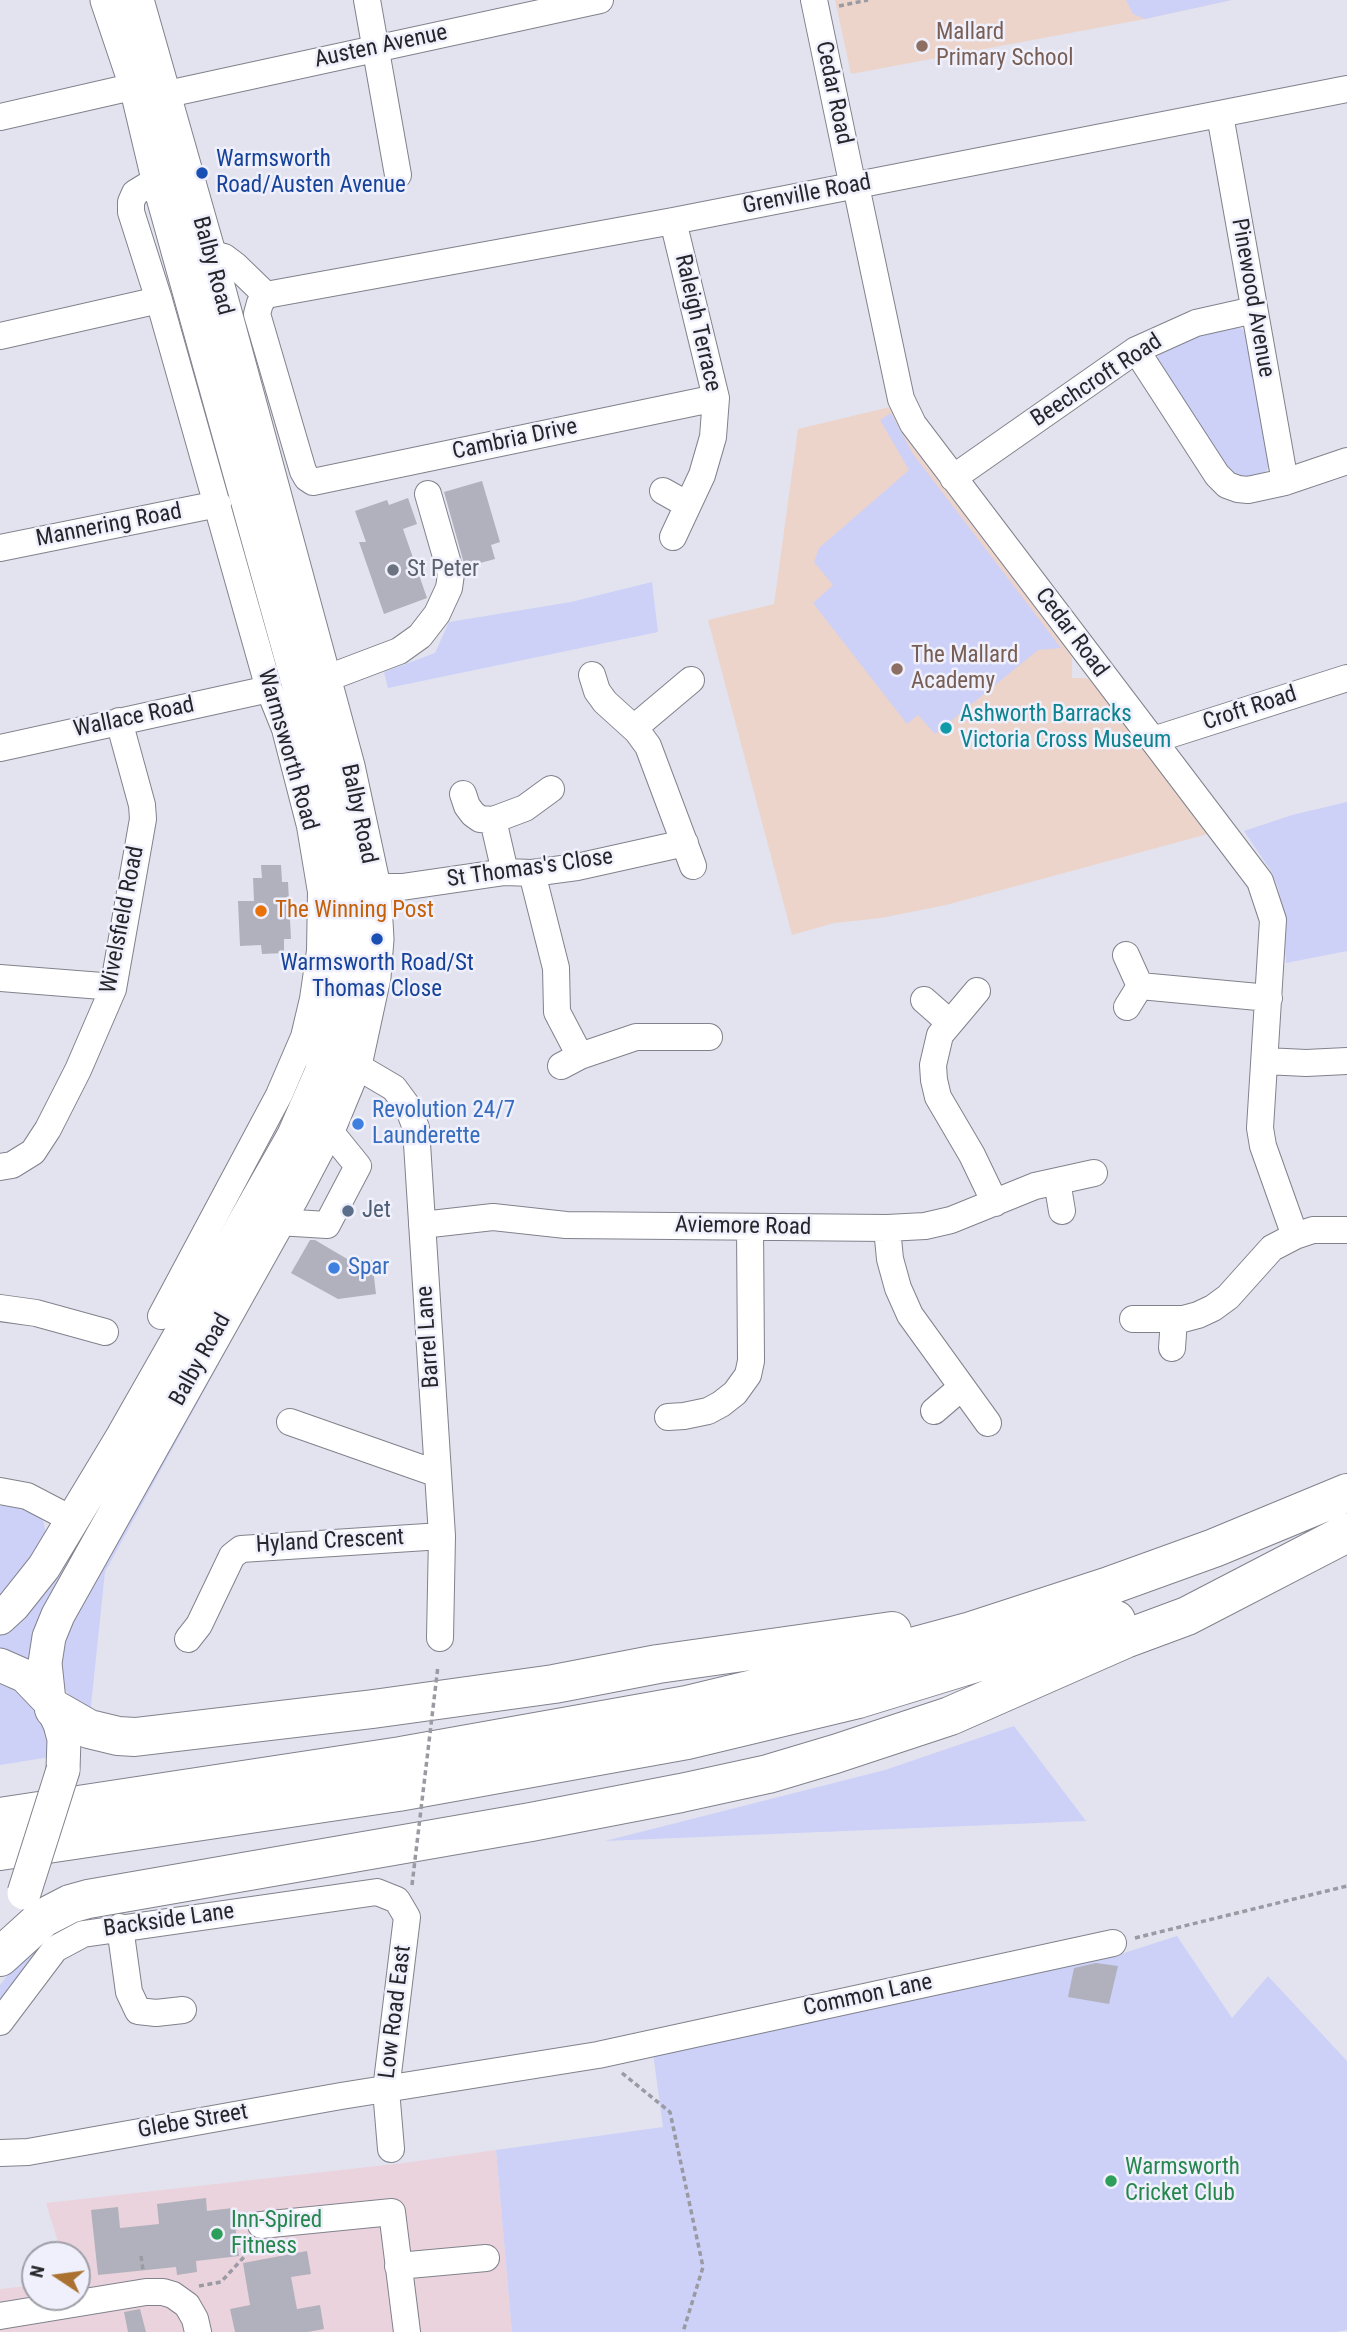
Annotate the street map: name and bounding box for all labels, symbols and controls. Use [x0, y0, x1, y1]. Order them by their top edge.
street label: Austen Avenue [312, 19, 450, 75]
place label: Mallard Primary School [936, 19, 1073, 73]
marker: Mallard Primary School [914, 38, 930, 54]
street label: Cedar Road [809, 39, 857, 147]
place label: Warmsworth Road/Austen Avenue [216, 146, 406, 200]
marker: Warmsworth Road/Austen Avenue [194, 165, 210, 181]
street label: Grenville Road [740, 169, 874, 221]
street label: Balby Road [186, 214, 238, 318]
street label: Pinewood Avenue [1224, 216, 1280, 380]
street label: Raleigh Terrace [668, 252, 726, 394]
street label: Beechcroft Road [1026, 328, 1168, 434]
street label: Cambria Drive [450, 413, 580, 467]
street label: Mannering Road [34, 498, 184, 554]
place label: St Peter [407, 556, 479, 584]
marker: St Peter [385, 562, 401, 578]
street label: Cedar Road [1028, 583, 1114, 683]
place label: The Mallard Academy [911, 642, 1018, 696]
marker: The Mallard Academy [889, 661, 905, 677]
street label: Warmsworth Road [251, 666, 323, 834]
street label: Croft Road [1200, 681, 1300, 737]
street label: Wallace Road [71, 692, 197, 744]
place label: Ashworth Barracks Victoria Cross Museum [960, 701, 1171, 755]
marker: Ashworth Barracks Victoria Cross Museum [938, 720, 954, 736]
street label: Balby Road [334, 762, 382, 866]
street label: Wivelsfield Road [95, 844, 151, 996]
street label: St Thomas's Close [445, 844, 615, 894]
place label: The Winning Post [275, 897, 434, 925]
marker: The Winning Post [253, 903, 269, 919]
marker: Warmsworth Road/St Thomas Close [369, 931, 385, 947]
place label: Warmsworth Road/St Thomas Close [280, 950, 474, 1004]
place label: Revolution 24/7 Launderette [372, 1097, 515, 1151]
marker: Revolution 24/7 Launderette [350, 1116, 366, 1132]
place label: Jet [362, 1197, 391, 1225]
marker: Jet [340, 1203, 356, 1219]
street label: Aviemore Road [675, 1212, 811, 1242]
place label: Spar [348, 1254, 389, 1282]
marker: Spar [326, 1260, 342, 1276]
street label: Barrel Lane [412, 1285, 446, 1389]
street label: Balby Road [164, 1309, 238, 1411]
street label: Hyland Crescent [255, 1524, 405, 1560]
street label: Backside Lane [102, 1898, 236, 1944]
street label: Low Road East [374, 1944, 418, 2080]
street label: Common Lane [801, 1969, 935, 2023]
street label: Glebe Street [136, 2099, 250, 2145]
place label: Warmsworth Cricket Club [1125, 2154, 1240, 2208]
marker: Warmsworth Cricket Club [1103, 2173, 1119, 2189]
place label: Inn-Spired Fitness [231, 2207, 322, 2261]
marker: Inn-Spired Fitness [209, 2226, 225, 2242]
north arrow [21, 2241, 91, 2311]
text: N [24, 2263, 50, 2280]

